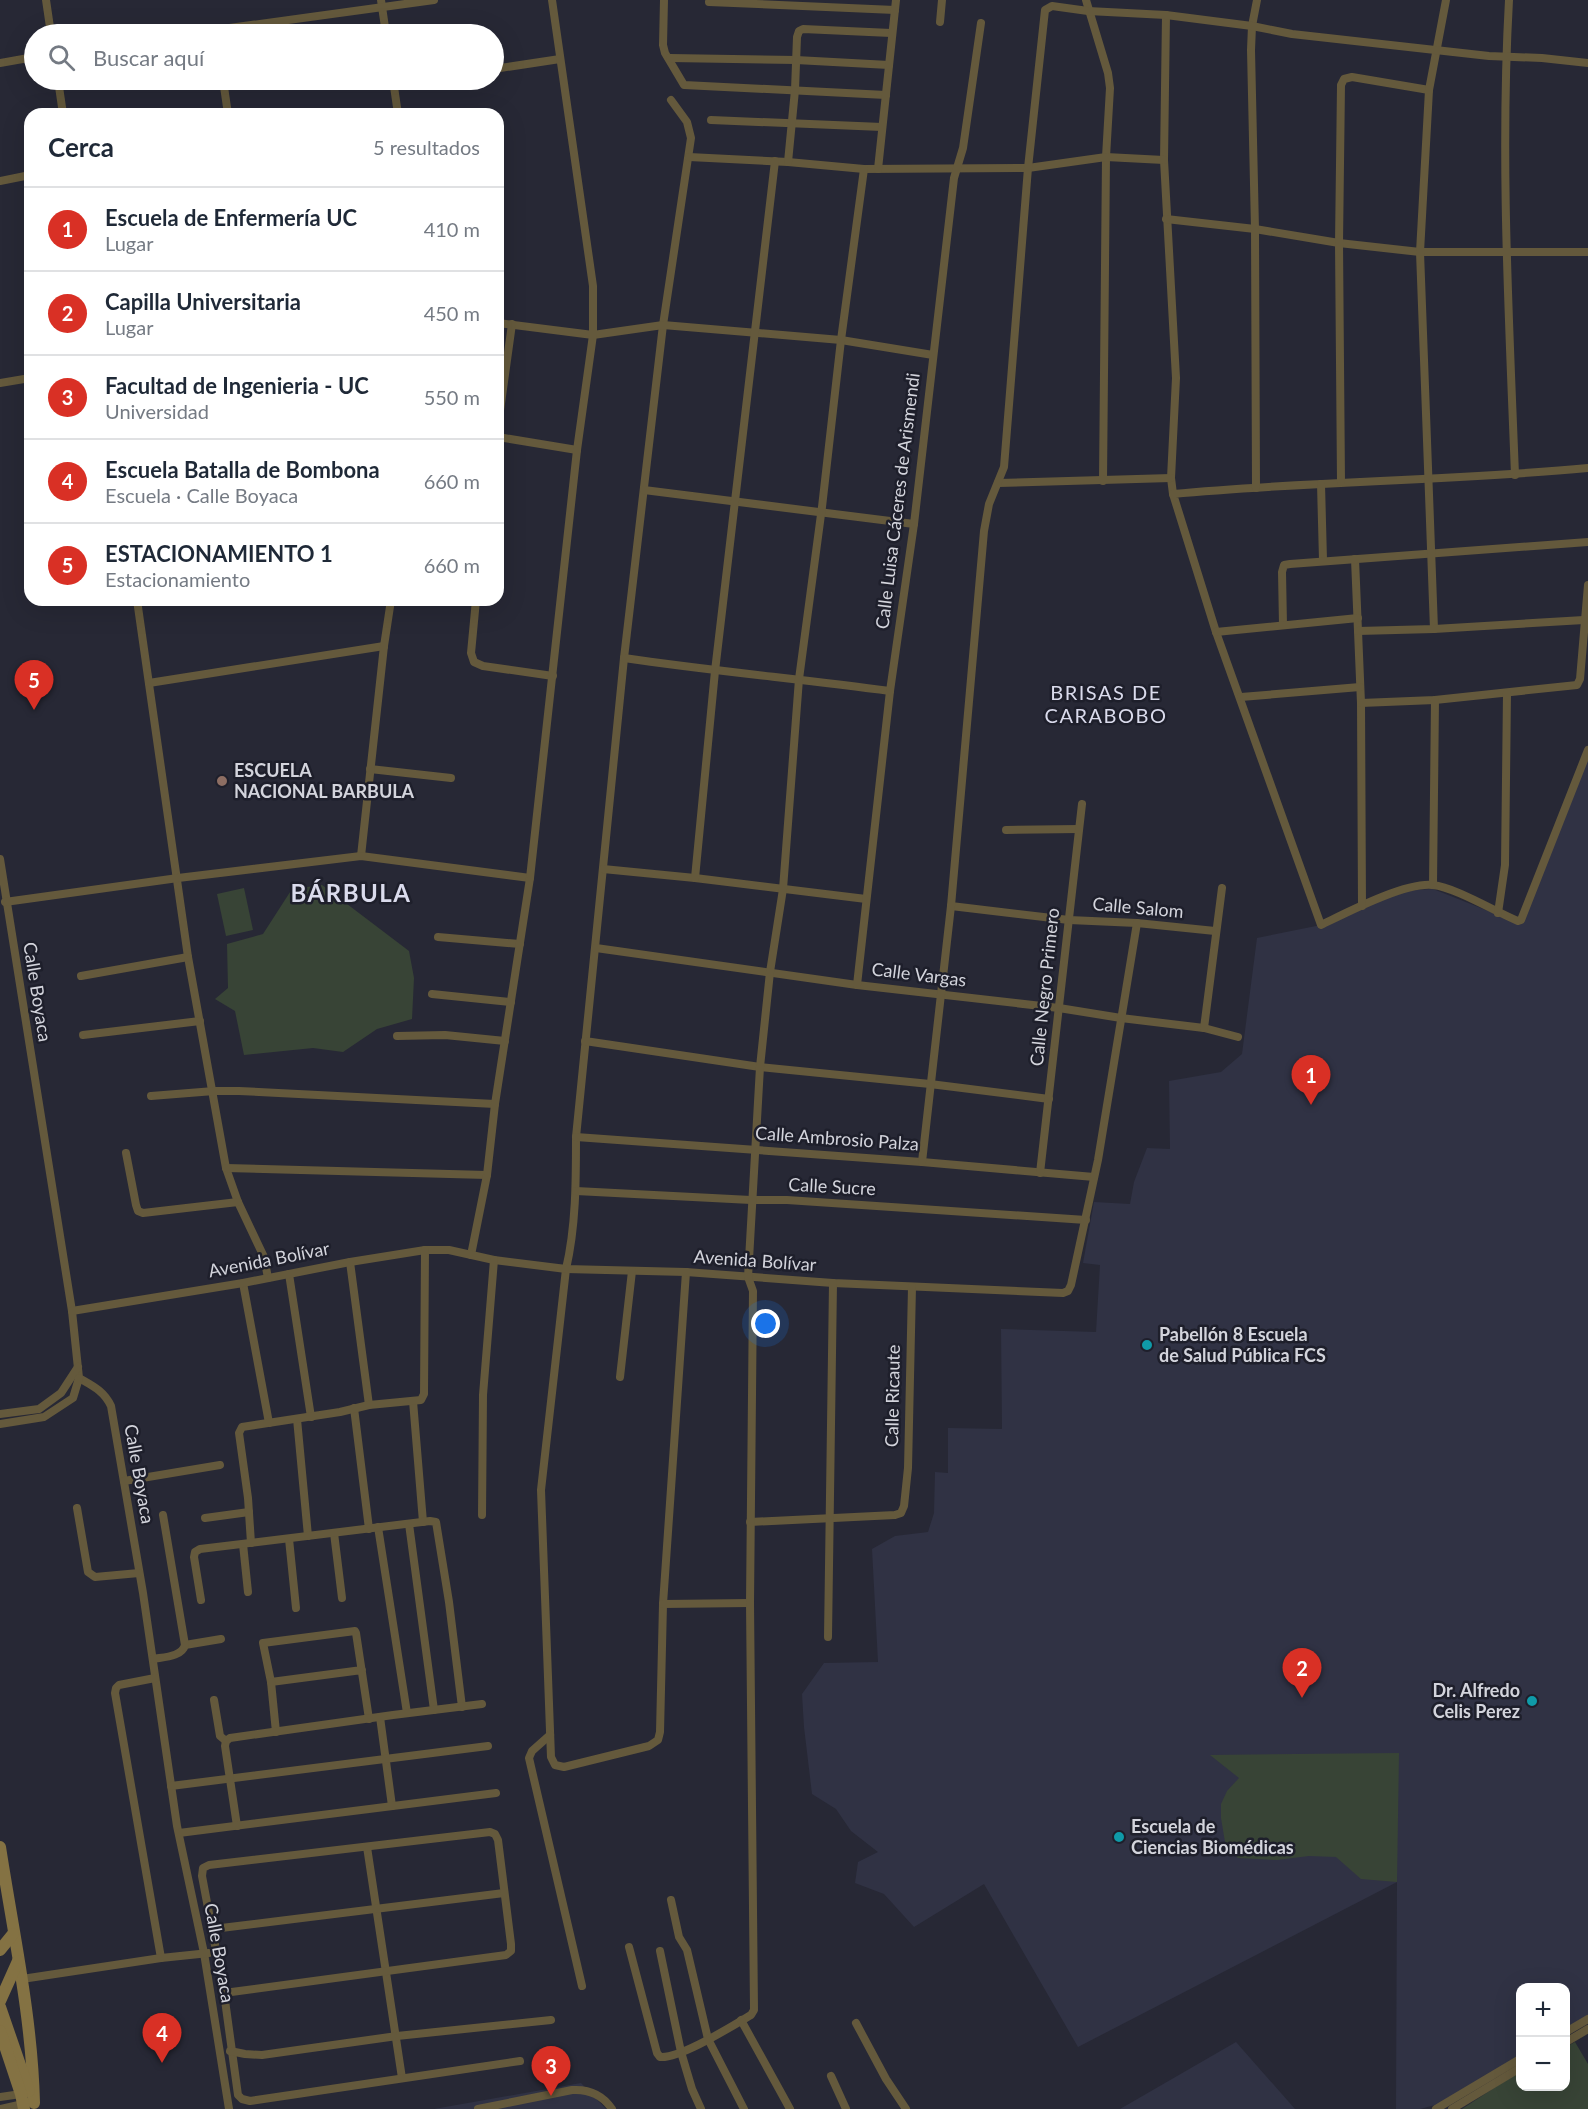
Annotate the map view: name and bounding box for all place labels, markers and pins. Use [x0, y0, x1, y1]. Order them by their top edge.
pin: 5 [15, 660, 54, 710]
place label: ESCUELA NACIONAL BARBULA [234, 759, 415, 802]
marker: ESCUELA NACIONAL BARBULA [215, 774, 229, 788]
pin: 1 [1292, 1056, 1330, 1105]
place label: Pabellón 8 Escuela de Salud Pública FCS [1159, 1323, 1326, 1366]
marker: Pabellón 8 Escuela de Salud Pública FCS [1140, 1338, 1154, 1352]
pin: 2 [1282, 1648, 1322, 1698]
place label: Dr. Alfredo Celis Perez [1432, 1679, 1520, 1722]
marker: Dr. Alfredo Celis Perez [1525, 1694, 1539, 1708]
place label: Escuela de Ciencias Biomédicas [1131, 1815, 1294, 1858]
marker: Escuela de Ciencias Biomédicas [1112, 1830, 1126, 1844]
pin: 4 [142, 2014, 182, 2063]
pin: 3 [532, 2046, 570, 2096]

